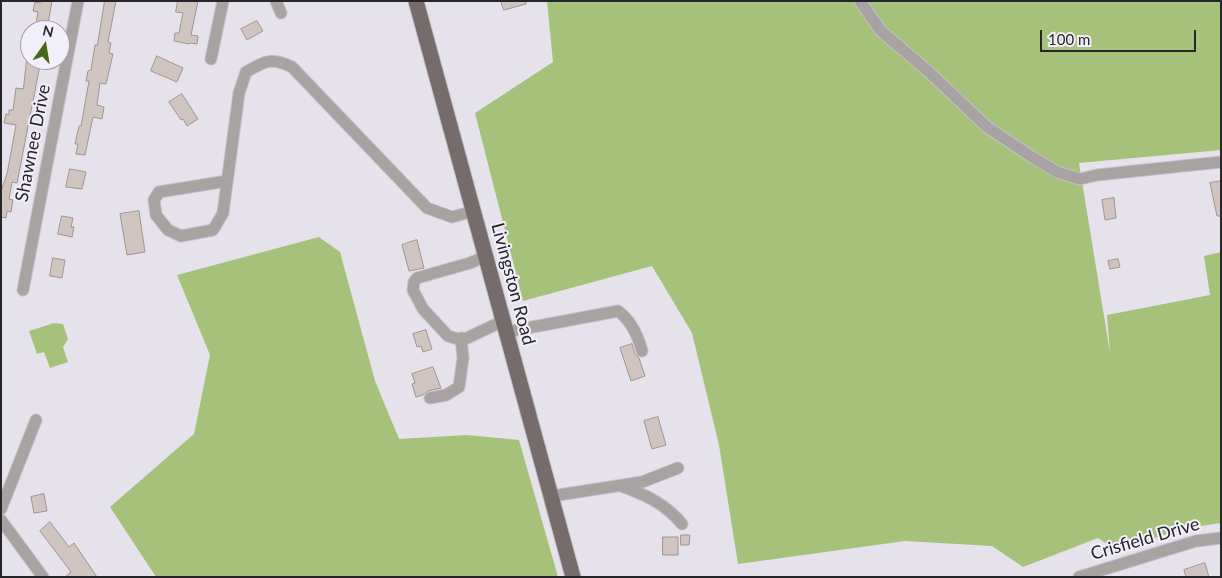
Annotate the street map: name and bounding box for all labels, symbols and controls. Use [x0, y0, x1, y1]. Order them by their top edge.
north arrow [20, 20, 70, 70]
scale bar [1042, 20, 1198, 52]
text: N [41, 21, 55, 40]
text: 100 m [1048, 30, 1090, 48]
street label: Shawnee Drive [11, 82, 55, 204]
street label: Livingston Road [486, 221, 540, 347]
street label: Crisfield Drive [1088, 513, 1202, 565]

